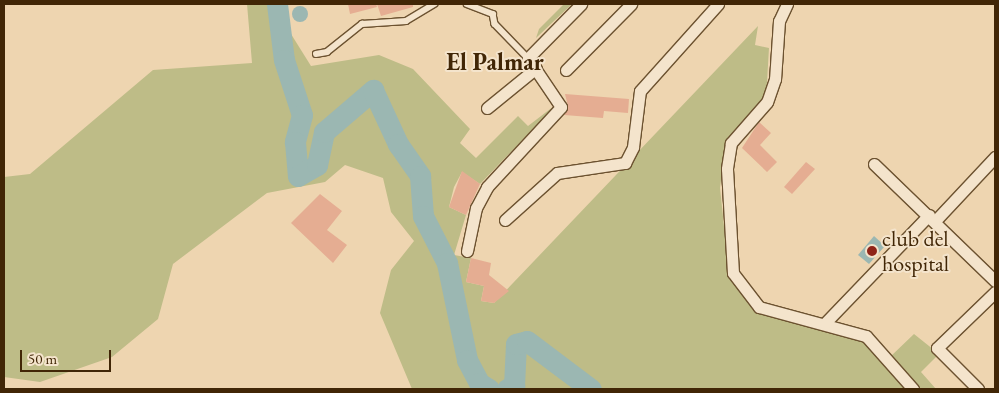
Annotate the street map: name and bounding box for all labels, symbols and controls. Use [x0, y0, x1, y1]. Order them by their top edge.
district label: El Palmar [446, 48, 544, 76]
place label: club del hospital [882, 225, 949, 276]
marker: club del hospital [866, 245, 878, 257]
scale bar [22, 340, 114, 372]
text: 50 m [28, 349, 57, 368]

